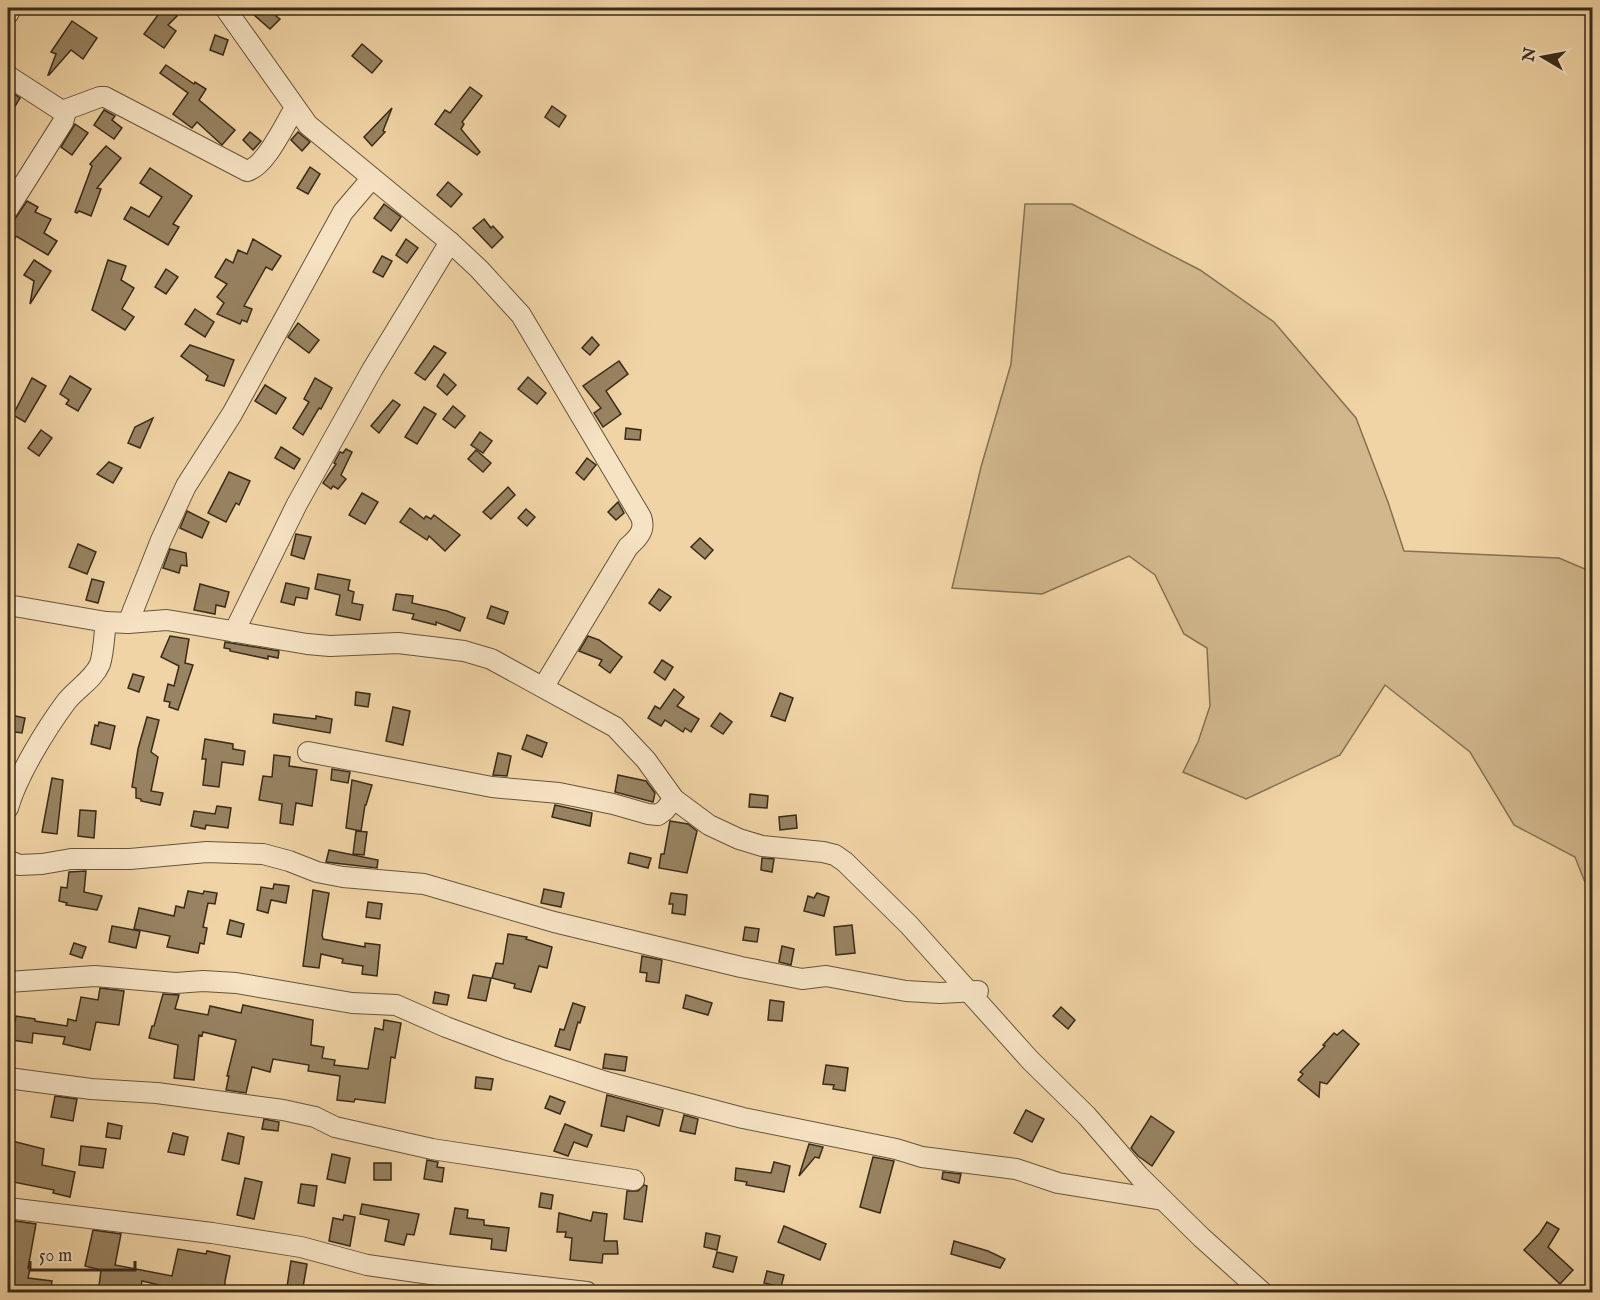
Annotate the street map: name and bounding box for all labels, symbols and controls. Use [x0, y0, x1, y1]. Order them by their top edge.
north arrow [1513, 27, 1573, 87]
text: N [1519, 46, 1541, 64]
scale bar [30, 1234, 135, 1272]
text: 50 m [39, 1245, 72, 1268]

